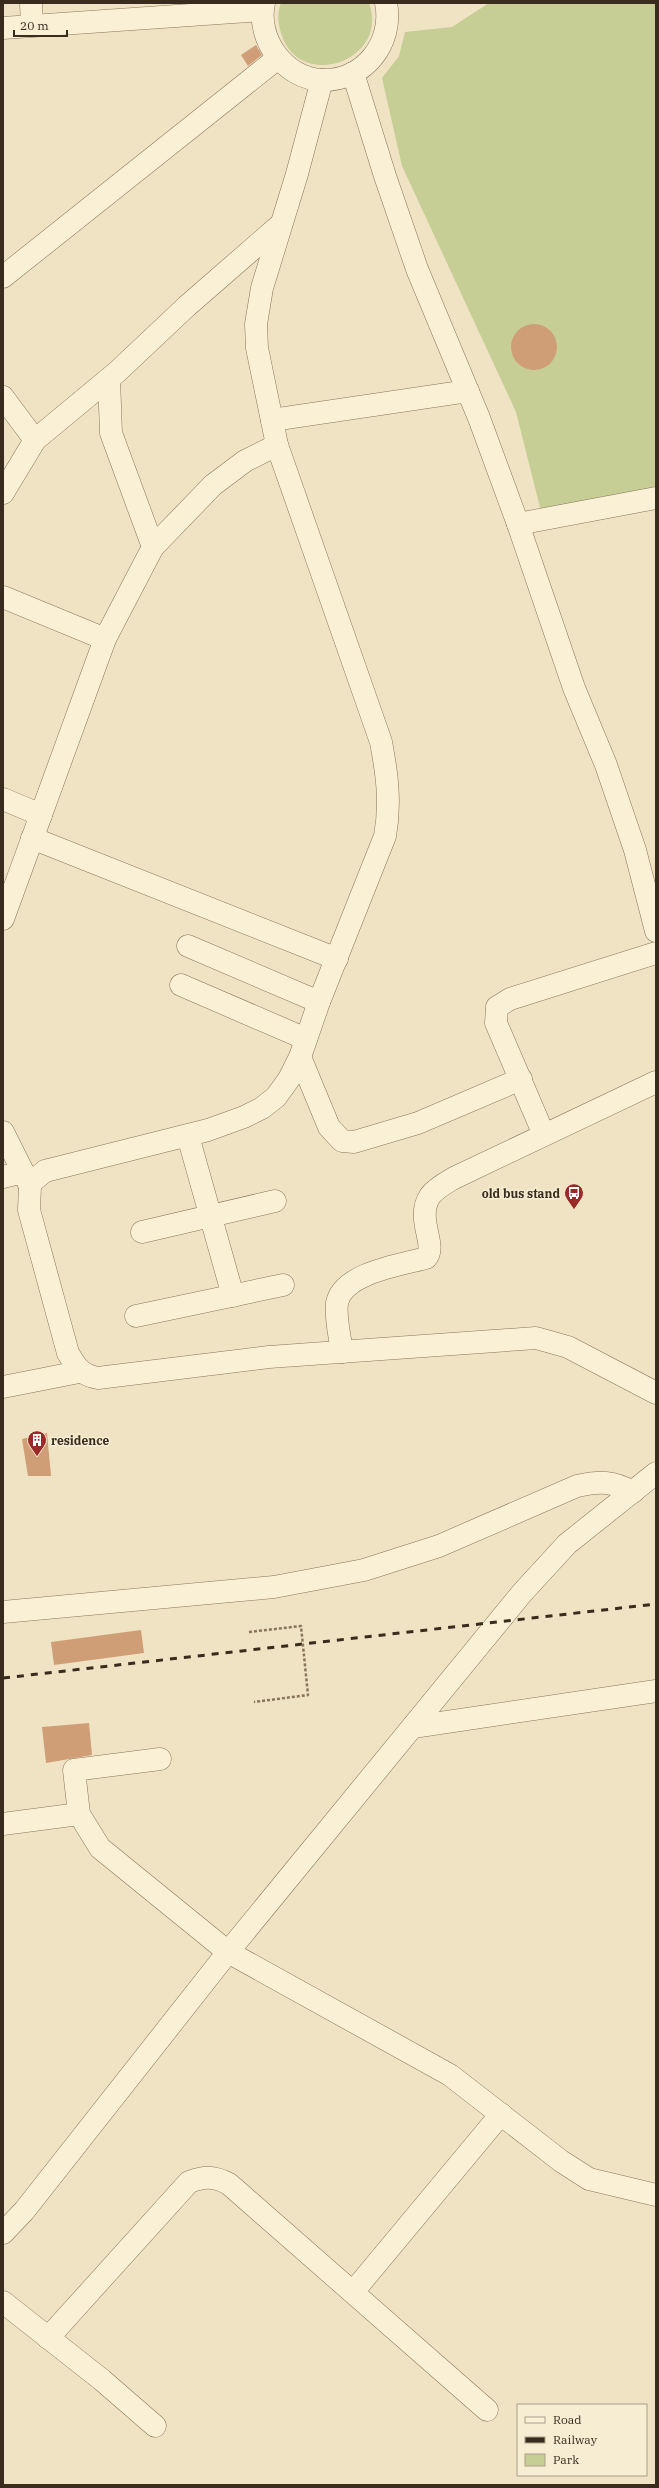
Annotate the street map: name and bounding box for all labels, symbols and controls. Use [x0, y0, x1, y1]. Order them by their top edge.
scale bar [14, 12, 67, 38]
text: 20 m [20, 18, 49, 33]
bus stop icon: old bus stand [563, 1182, 585, 1210]
place label: old bus stand [482, 1186, 560, 1201]
building icon: residence [26, 1429, 48, 1457]
place label: residence [51, 1433, 110, 1448]
legend [517, 2404, 647, 2476]
text: Road [553, 2412, 582, 2427]
text: Railway [553, 2432, 598, 2447]
text: Park [553, 2452, 579, 2467]

